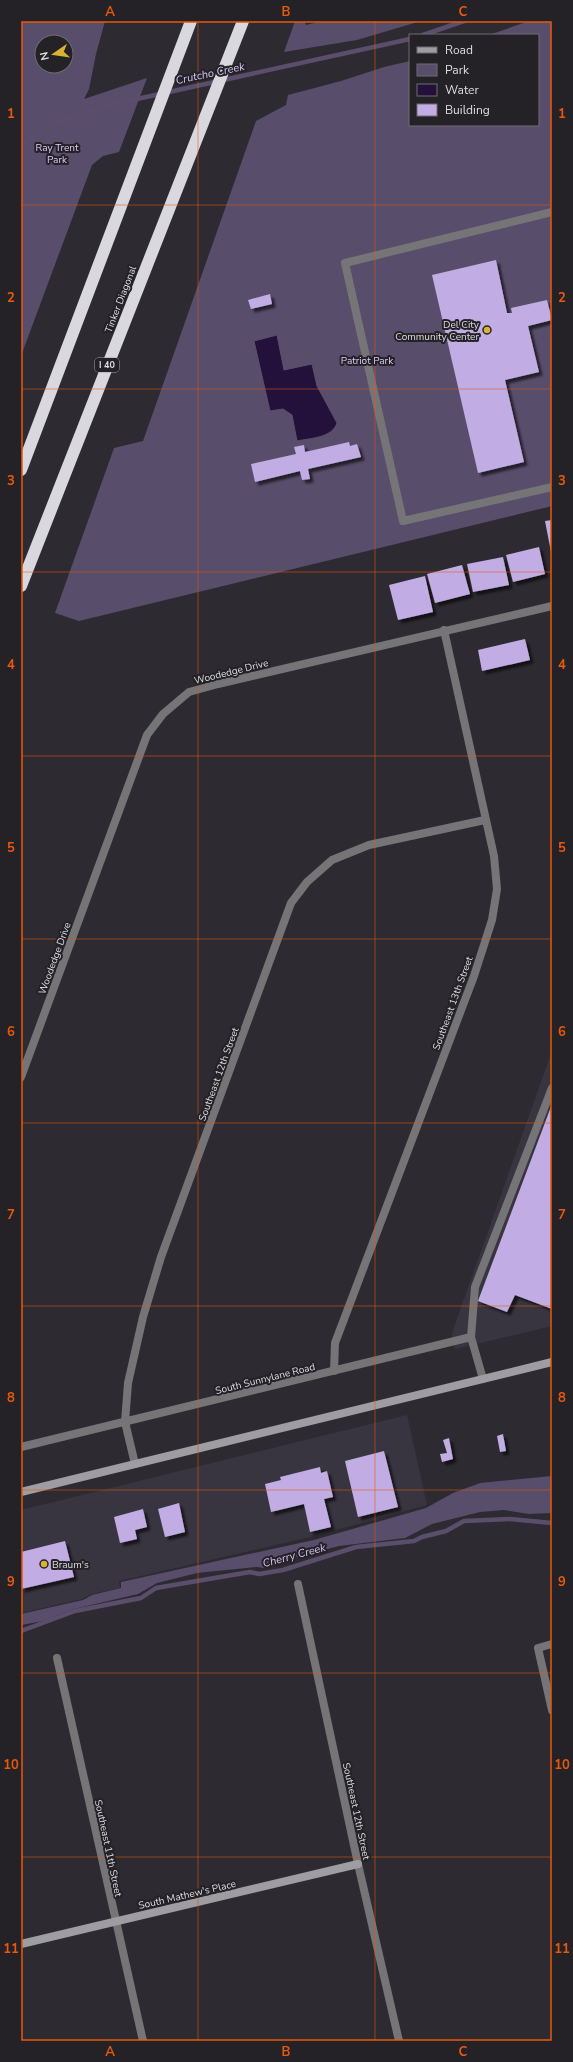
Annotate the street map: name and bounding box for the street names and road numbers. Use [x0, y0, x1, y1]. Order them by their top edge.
street label: Tinker Diagonal [102, 264, 140, 335]
road number: I 40 [95, 358, 119, 372]
street label: Woodedge Drive [193, 656, 270, 688]
street label: Woodedge Drive [35, 920, 75, 996]
street label: Southeast 13th Street [429, 954, 477, 1052]
street label: Southeast 12th Street [195, 1025, 243, 1123]
street label: South Sunnylane Road [214, 1360, 317, 1398]
street label: Southeast 12th Street [339, 1761, 373, 1862]
street label: Southeast 11th Street [91, 1798, 125, 1899]
street label: South Mathew's Place [137, 1877, 237, 1913]

